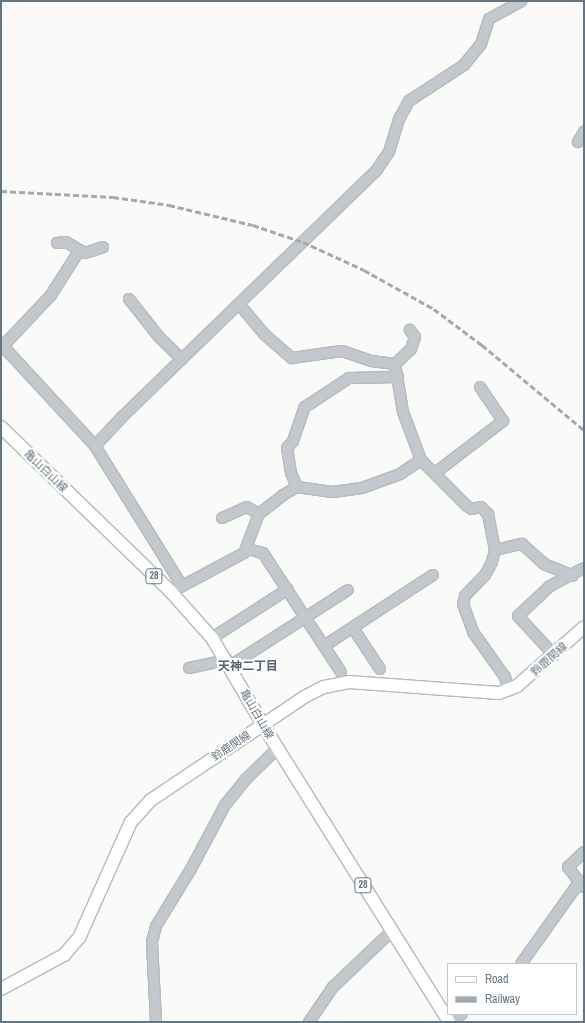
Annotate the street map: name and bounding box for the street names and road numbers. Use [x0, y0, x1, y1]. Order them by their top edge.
street label: 亀山白山線 [22, 447, 70, 495]
road number: 28 [145, 568, 163, 584]
street label: 鈴鹿関線 [528, 640, 570, 678]
street label: 亀山白山線 [238, 687, 276, 741]
street label: 鈴鹿関線 [209, 728, 253, 764]
road number: 28 [354, 877, 372, 893]

